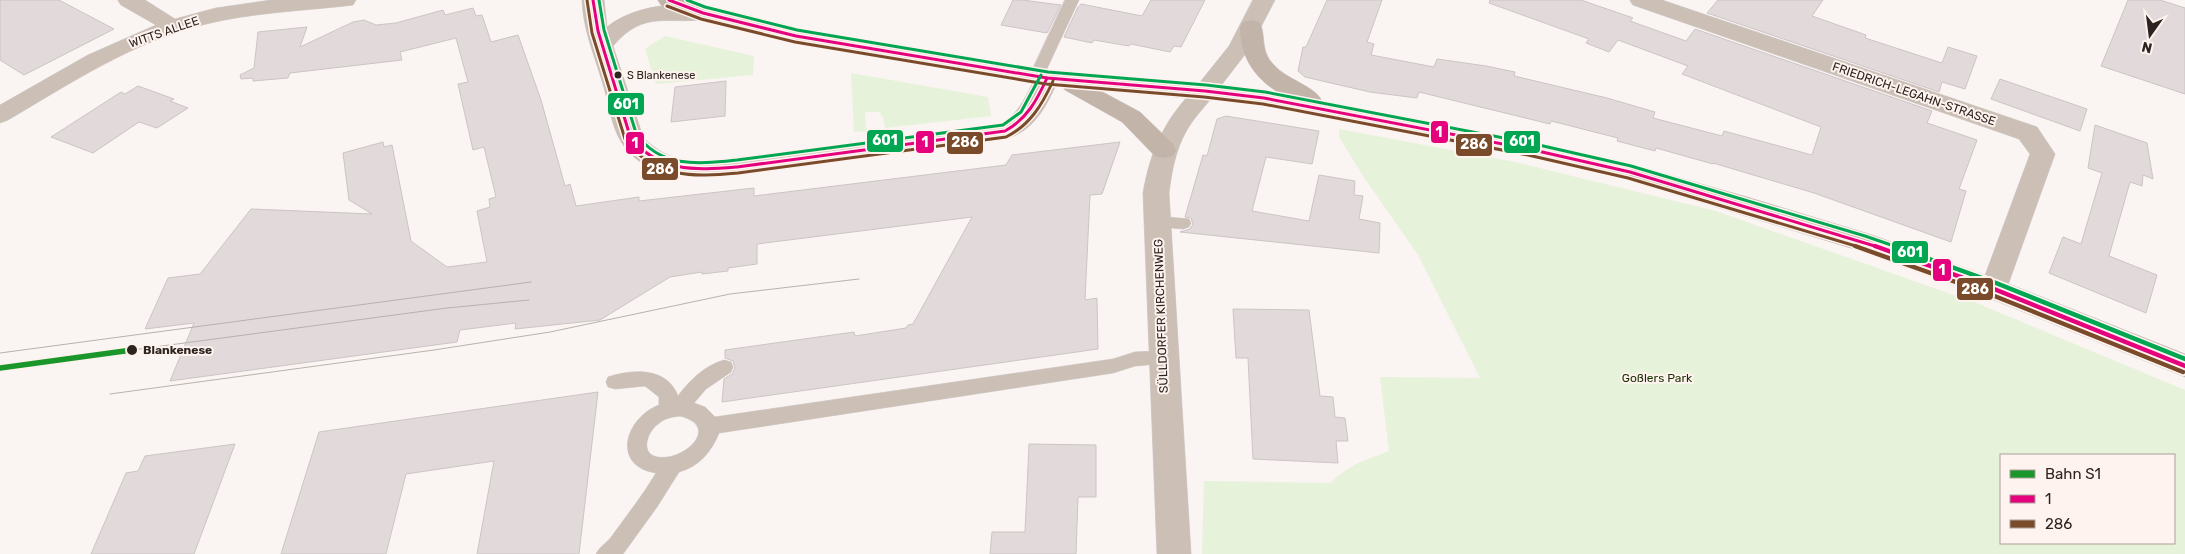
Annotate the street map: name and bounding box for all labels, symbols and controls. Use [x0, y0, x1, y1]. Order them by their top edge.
north arrow [2125, 10, 2175, 60]
street label: WITTS ALLEE [127, 14, 201, 50]
text: N [2140, 38, 2154, 57]
street label: FRIEDRICH-LEGAHN-STRASSE [1831, 59, 1997, 129]
place label: S Blankenese [627, 69, 695, 82]
marker: S Blankenese [613, 70, 623, 80]
line badge: 601 [607, 92, 645, 116]
text: 601 [613, 96, 639, 113]
line badge: 1 [1430, 120, 1449, 144]
text: 1 [1436, 124, 1443, 141]
line badge: 601 [866, 129, 904, 153]
line badge: 1 [915, 130, 935, 154]
line badge: 601 [1503, 130, 1541, 154]
line badge: 1 [625, 131, 645, 155]
line badge: 286 [946, 131, 984, 155]
text: 601 [872, 132, 898, 149]
line badge: 286 [1455, 133, 1493, 157]
text: 601 [1509, 133, 1535, 150]
text: 1 [922, 134, 929, 151]
text: 286 [951, 134, 979, 151]
text: 1 [632, 135, 639, 152]
text: 286 [1460, 136, 1488, 153]
line badge: 286 [641, 157, 679, 181]
text: 286 [646, 161, 674, 178]
street label: SÜLLDORFER KIRCHENWEG [1151, 239, 1171, 393]
line badge: 601 [1891, 240, 1929, 264]
text: 601 [1897, 244, 1923, 261]
line badge: 1 [1932, 258, 1952, 282]
text: 1 [1939, 262, 1946, 279]
line badge: 286 [1956, 277, 1994, 301]
text: 286 [1961, 281, 1989, 298]
marker: Blankenese [125, 343, 139, 357]
place label: Blankenese [143, 343, 212, 357]
park label: Goßlers Park [1622, 371, 1693, 385]
legend [2000, 454, 2175, 544]
text: Bahn S1 [2045, 465, 2101, 483]
text: 1 [2045, 490, 2051, 508]
text: 286 [2045, 515, 2072, 533]

